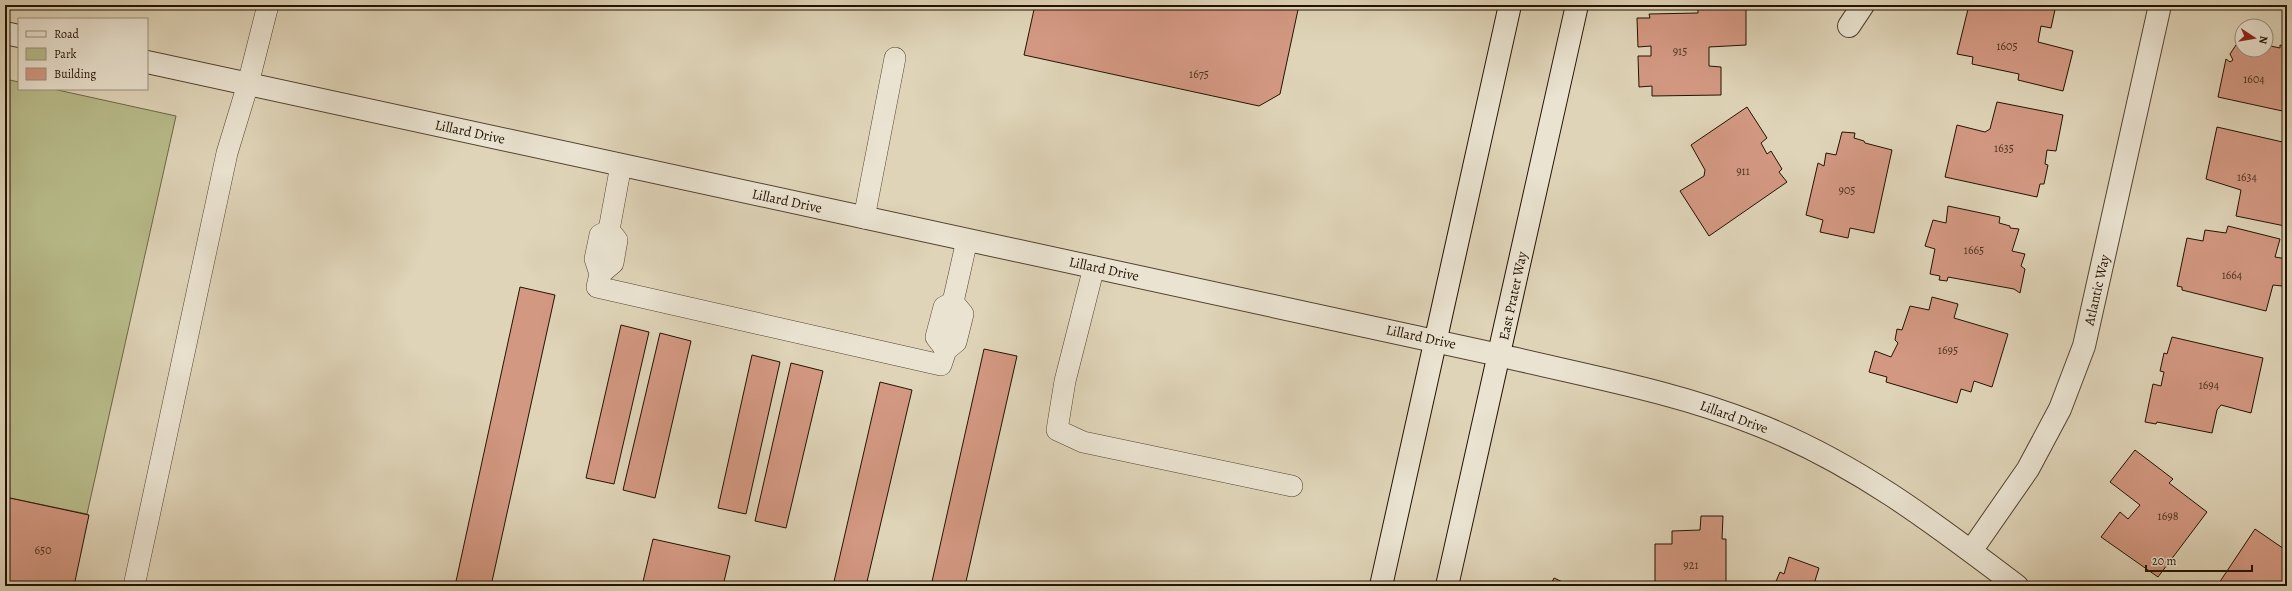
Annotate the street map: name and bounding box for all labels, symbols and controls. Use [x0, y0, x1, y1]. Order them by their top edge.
legend [18, 18, 148, 90]
north arrow [2234, 18, 2274, 58]
text: Road [54, 26, 80, 42]
text: N [2255, 34, 2271, 45]
house number: 1605 [1996, 38, 2018, 54]
house number: 915 [1673, 43, 1687, 59]
text: Park [54, 46, 77, 62]
text: Building [54, 66, 96, 82]
house number: 1675 [1189, 66, 1209, 82]
house number: 1604 [2243, 71, 2265, 87]
street label: Lillard Drive [433, 115, 507, 149]
house number: 1635 [1994, 140, 2014, 156]
house number: 911 [1736, 163, 1750, 179]
house number: 1634 [2237, 169, 2258, 185]
house number: 905 [1838, 182, 1856, 198]
street label: Lillard Drive [750, 184, 824, 218]
house number: 1665 [1964, 242, 1984, 258]
street label: East Prater Way [1494, 249, 1532, 342]
street label: Lillard Drive [1067, 252, 1141, 286]
street label: Atlantic Way [2079, 252, 2115, 328]
house number: 1664 [2222, 267, 2243, 283]
street label: Lillard Drive [1384, 320, 1458, 354]
house number: 1695 [1938, 342, 1958, 358]
house number: 1694 [2199, 377, 2220, 393]
street label: Lillard Drive [1697, 396, 1771, 438]
house number: 1698 [2158, 508, 2179, 524]
house number: 650 [34, 542, 52, 558]
scale bar [2146, 547, 2252, 573]
text: 20 m [2152, 553, 2176, 569]
house number: 921 [1683, 557, 1699, 573]

